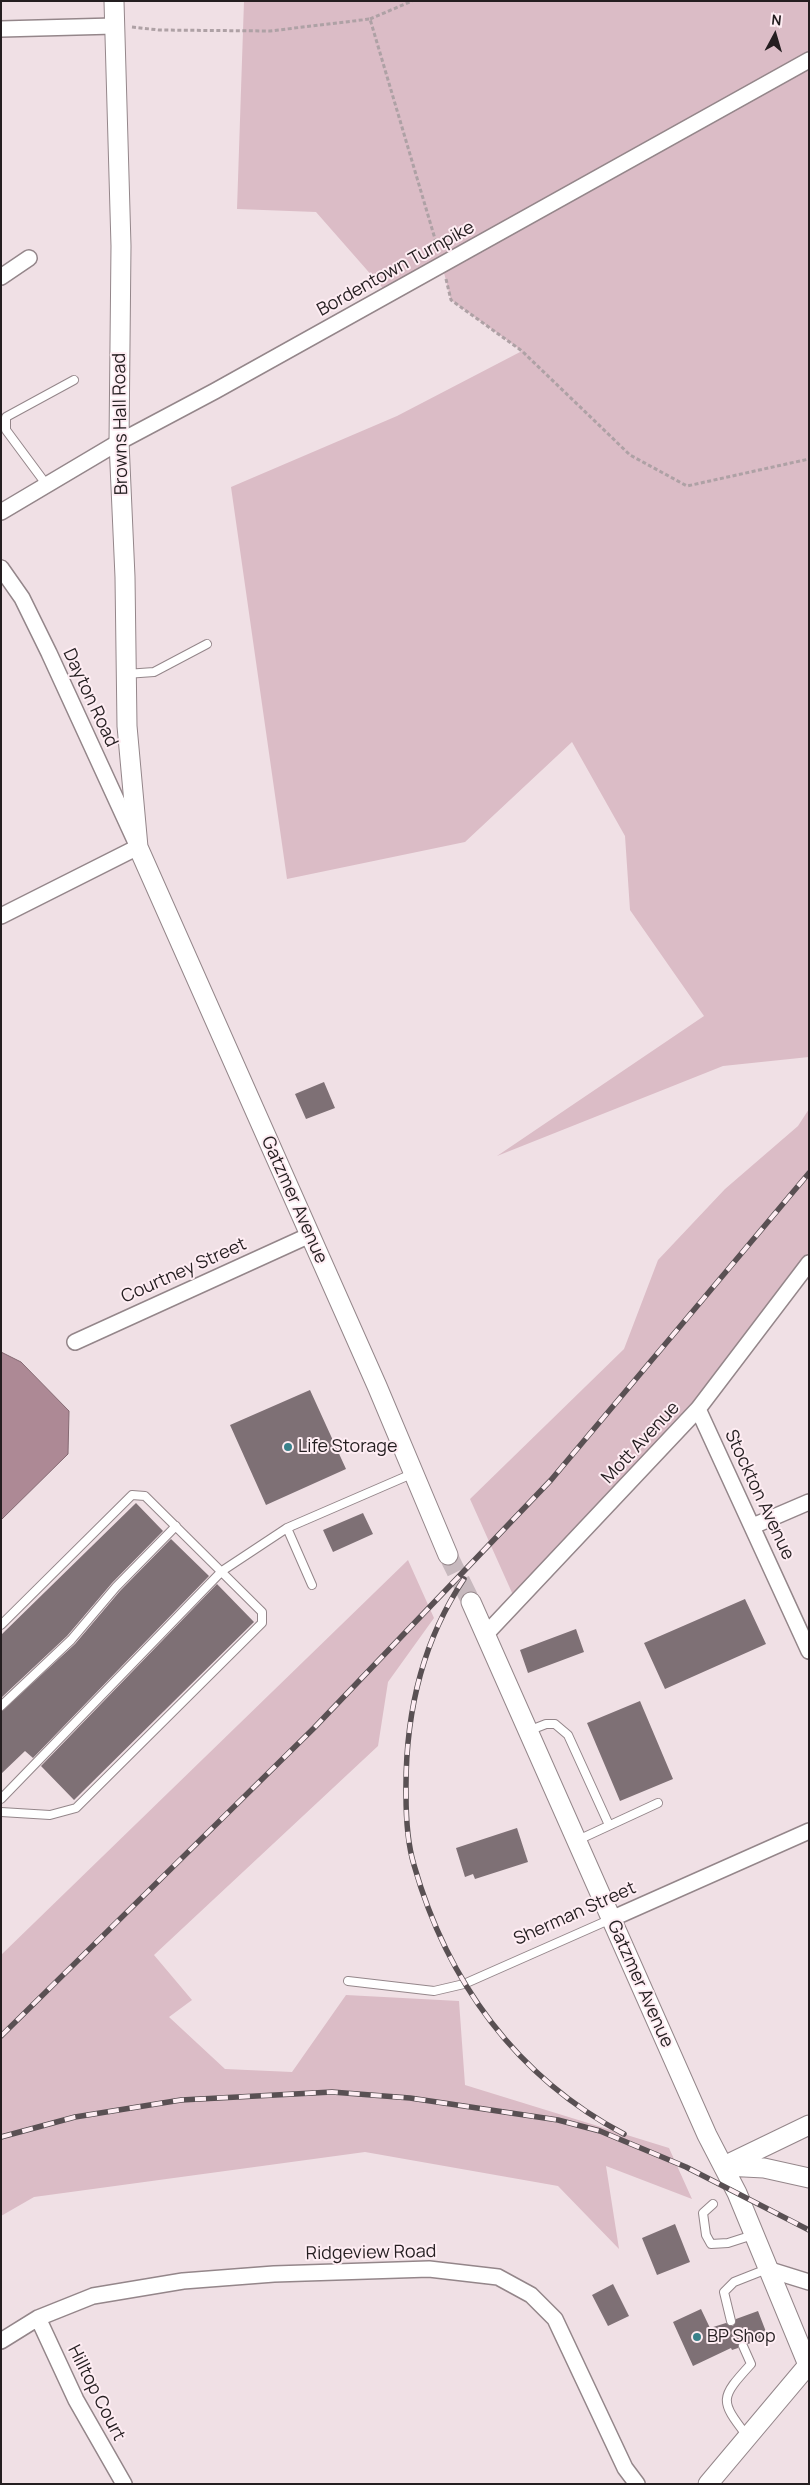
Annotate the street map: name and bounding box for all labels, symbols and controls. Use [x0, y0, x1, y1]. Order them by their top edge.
north arrow [750, 10, 800, 60]
text: N [771, 10, 783, 30]
street label: Bordentown Turnpike [314, 217, 478, 321]
street label: Browns Hall Road [109, 353, 133, 495]
street label: Dayton Road [58, 645, 122, 751]
street label: Gatzmer Avenue [256, 1133, 332, 1267]
street label: Courtney Street [118, 1234, 250, 1308]
street label: Mott Avenue [598, 1397, 684, 1489]
street label: Stockton Avenue [719, 1427, 799, 1563]
place label: Life Storage [298, 1436, 397, 1458]
marker: Life Storage [282, 1441, 294, 1453]
street label: Sherman Street [511, 1877, 639, 1951]
street label: Gatzmer Avenue [602, 1917, 678, 2051]
street label: Ridgeview Road [306, 2241, 436, 2265]
place label: BP Shop [707, 2326, 776, 2348]
marker: BP Shop [691, 2331, 703, 2343]
street label: Hilltop Court [63, 2341, 129, 2445]

